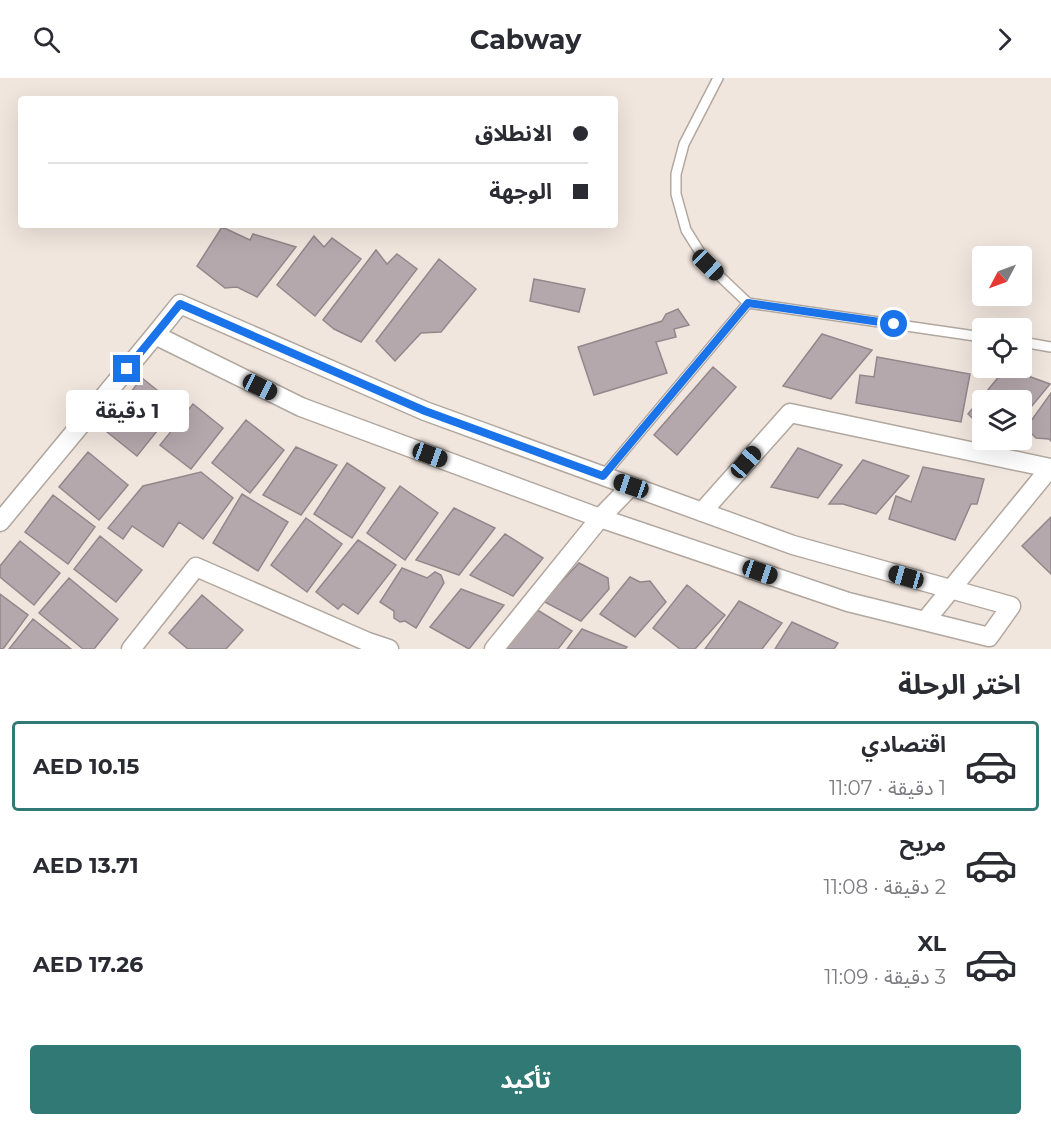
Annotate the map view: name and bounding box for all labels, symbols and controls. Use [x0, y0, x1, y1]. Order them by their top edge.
icon: search [30, 23, 63, 56]
text: Cabway [470, 23, 581, 56]
icon: forward [988, 23, 1021, 56]
text: الانطلاق [475, 120, 552, 147]
text: الوجهة [489, 178, 552, 205]
car [689, 246, 727, 284]
north arrow [972, 246, 1032, 306]
map controls [972, 246, 1032, 450]
route start [880, 310, 907, 337]
button: locate [972, 318, 1032, 378]
route end [113, 355, 140, 382]
car [240, 371, 280, 403]
callout: 1 دقيقة [66, 390, 188, 432]
button: layers [972, 390, 1032, 450]
text: 1 دقيقة [96, 399, 159, 423]
car [410, 440, 450, 470]
car [727, 443, 765, 481]
car [611, 472, 651, 500]
car [740, 558, 780, 586]
car [886, 563, 926, 591]
text: اختر الرحلة [898, 668, 1021, 701]
text: اقتصادي [861, 731, 946, 758]
icon: car [964, 739, 1018, 793]
text: AED 10.15 [33, 753, 139, 780]
text: 1 دقيقة · 11:07 [829, 776, 946, 800]
text: مريح [900, 830, 946, 857]
icon: car [964, 838, 1018, 892]
text: AED 13.71 [33, 852, 139, 879]
text: 2 دقيقة · 11:08 [824, 875, 946, 899]
text: XL [917, 930, 946, 957]
icon: car [964, 937, 1018, 991]
text: AED 17.26 [33, 951, 143, 978]
text: 3 دقيقة · 11:09 [824, 965, 946, 989]
button: تأكيد [30, 1045, 1021, 1114]

